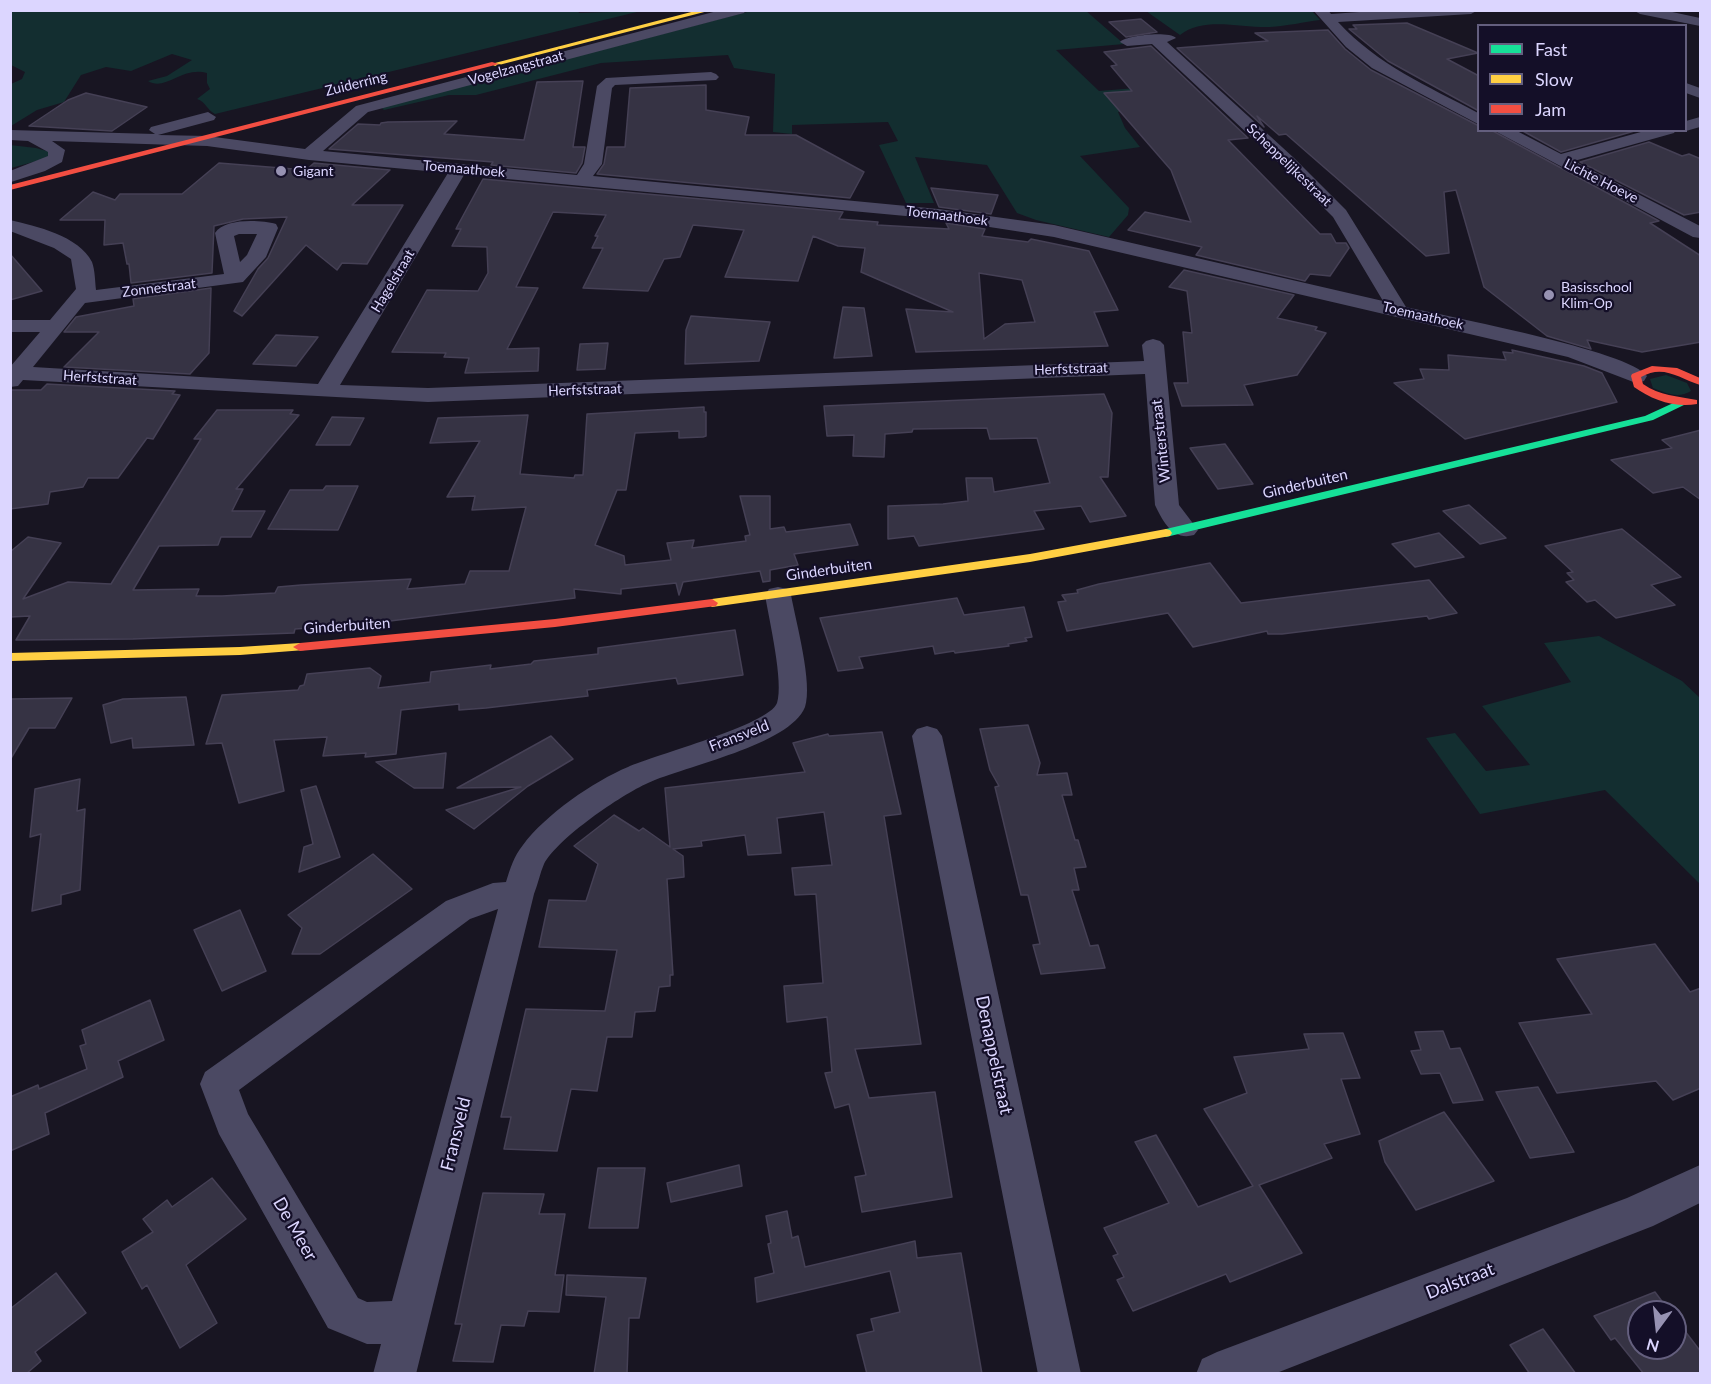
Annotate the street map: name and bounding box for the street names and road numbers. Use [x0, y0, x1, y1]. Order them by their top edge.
street label: Vogelzangstraat [467, 47, 565, 89]
street label: Zuiderring [323, 68, 389, 100]
street label: Scheppelijkestraat [1243, 120, 1335, 210]
street label: Lichte Hoeve [1561, 155, 1641, 207]
street label: Toemaathoek [422, 157, 506, 181]
street label: Toemaathoek [905, 203, 989, 229]
street label: Hagelstraat [368, 247, 418, 315]
street label: Zonnestraat [121, 275, 197, 301]
street label: Toemaathoek [1381, 299, 1465, 333]
street label: Herfststraat [1034, 359, 1108, 379]
street label: Herfststraat [63, 367, 137, 389]
street label: Herfststraat [548, 380, 622, 400]
street label: Winterstraat [1148, 399, 1174, 483]
street label: Ginderbuiten [1261, 465, 1349, 503]
street label: Ginderbuiten [785, 555, 873, 585]
street label: Ginderbuiten [303, 614, 391, 638]
street label: Fransveld [706, 716, 772, 756]
street label: Denappelstraat [971, 994, 1017, 1116]
street label: Fransveld [436, 1095, 476, 1173]
street label: De Meer [268, 1193, 322, 1265]
street label: Dalstraat [1423, 1258, 1497, 1304]

